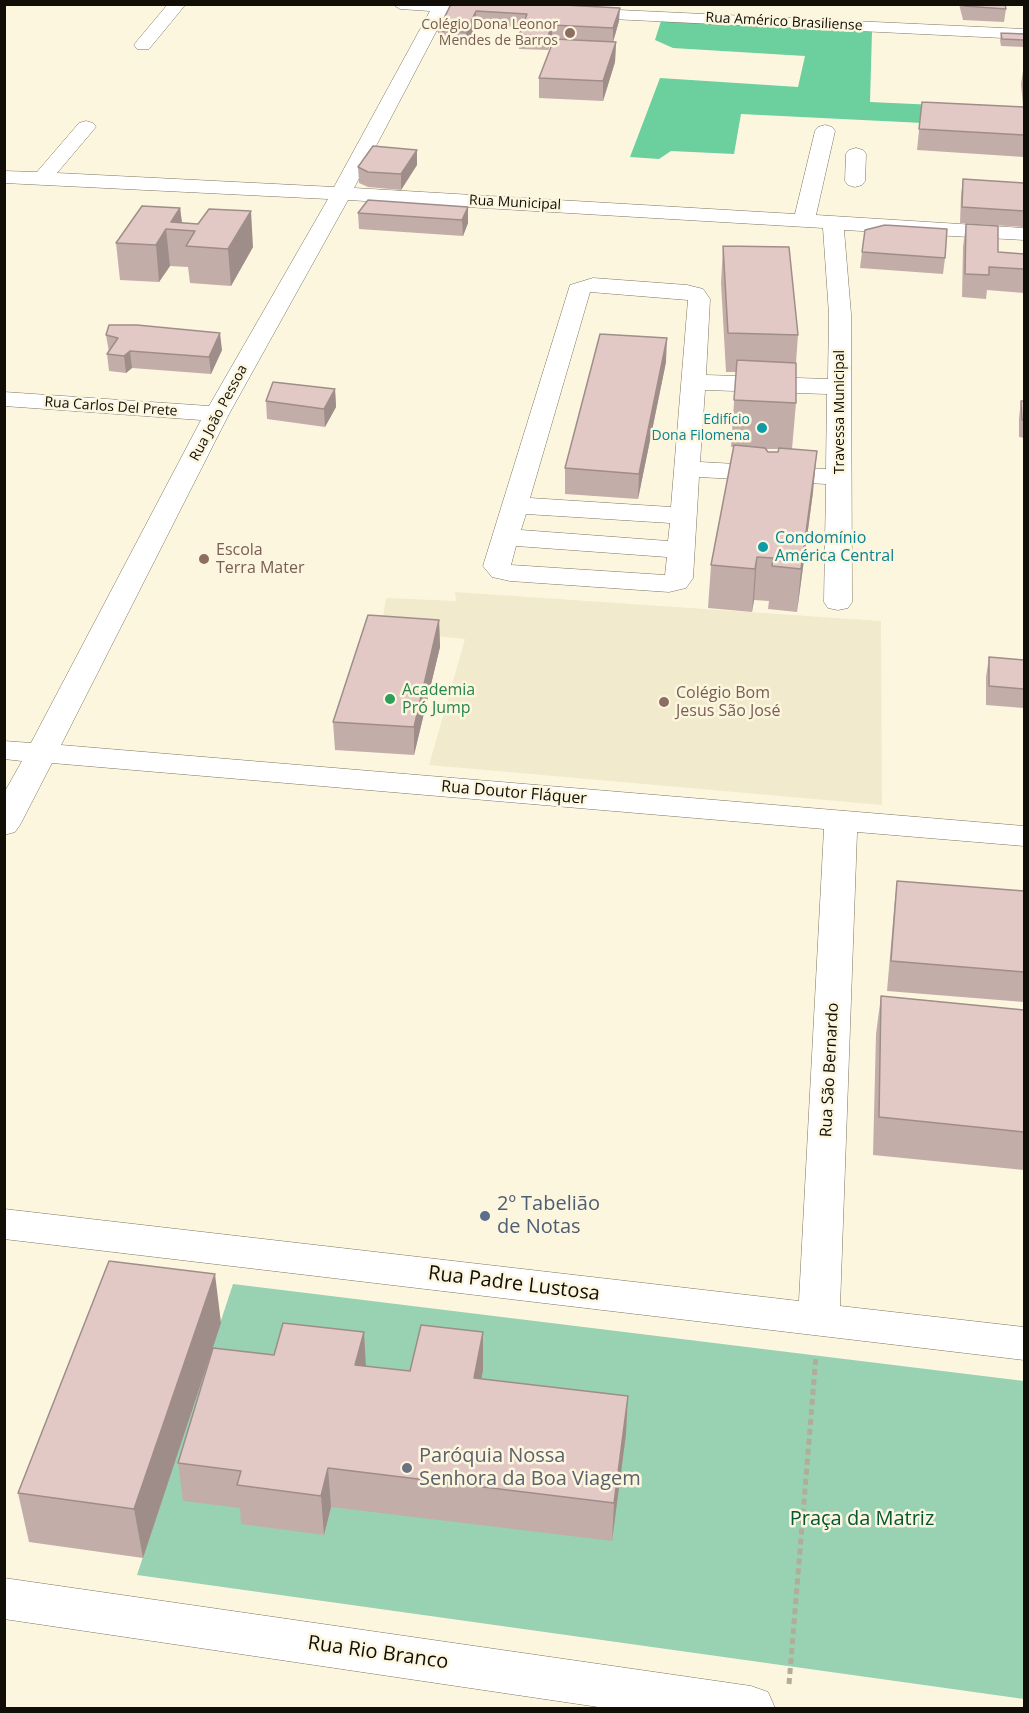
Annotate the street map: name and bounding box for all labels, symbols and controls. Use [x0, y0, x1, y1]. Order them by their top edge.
street label: Rua Américo Brasiliense [705, 9, 863, 35]
place label: Colégio Dona Leonor Mendes de Barros [421, 17, 558, 50]
marker: Colégio Dona Leonor Mendes de Barros [563, 26, 577, 40]
street label: Rua Municipal [469, 192, 561, 214]
street label: Travessa Municipal [832, 350, 848, 474]
street label: Rua João Pessoa [187, 362, 251, 464]
street label: Rua Carlos Del Prete [44, 394, 178, 420]
place label: Edifício Dona Filomena [652, 412, 750, 444]
marker: Edifício Dona Filomena [755, 421, 769, 435]
place label: Condomínio América Central [775, 528, 894, 566]
place label: Escola Terra Mater [216, 540, 304, 578]
marker: Condomínio América Central [756, 540, 770, 554]
marker: Escola Terra Mater [197, 552, 211, 566]
place label: Academia Pró Jump [402, 680, 475, 718]
place label: Colégio Bom Jesus São José [676, 683, 780, 721]
marker: Academia Pró Jump [383, 692, 397, 706]
marker: Colégio Bom Jesus São José [657, 695, 671, 709]
street label: Rua Doutor Fláquer [440, 777, 588, 809]
street label: Rua São Bernardo [817, 1002, 843, 1138]
place label: 2º Tabelião de Notas [497, 1192, 600, 1239]
marker: 2º Tabelião de Notas [478, 1209, 492, 1223]
street label: Rua Padre Lustosa [427, 1262, 601, 1306]
place label: Paróquia Nossa Senhora da Boa Viagem [419, 1444, 641, 1491]
marker: Paróquia Nossa Senhora da Boa Viagem [400, 1461, 414, 1475]
park label: Praça da Matriz [790, 1507, 934, 1531]
street label: Rua Rio Branco [306, 1631, 450, 1675]

